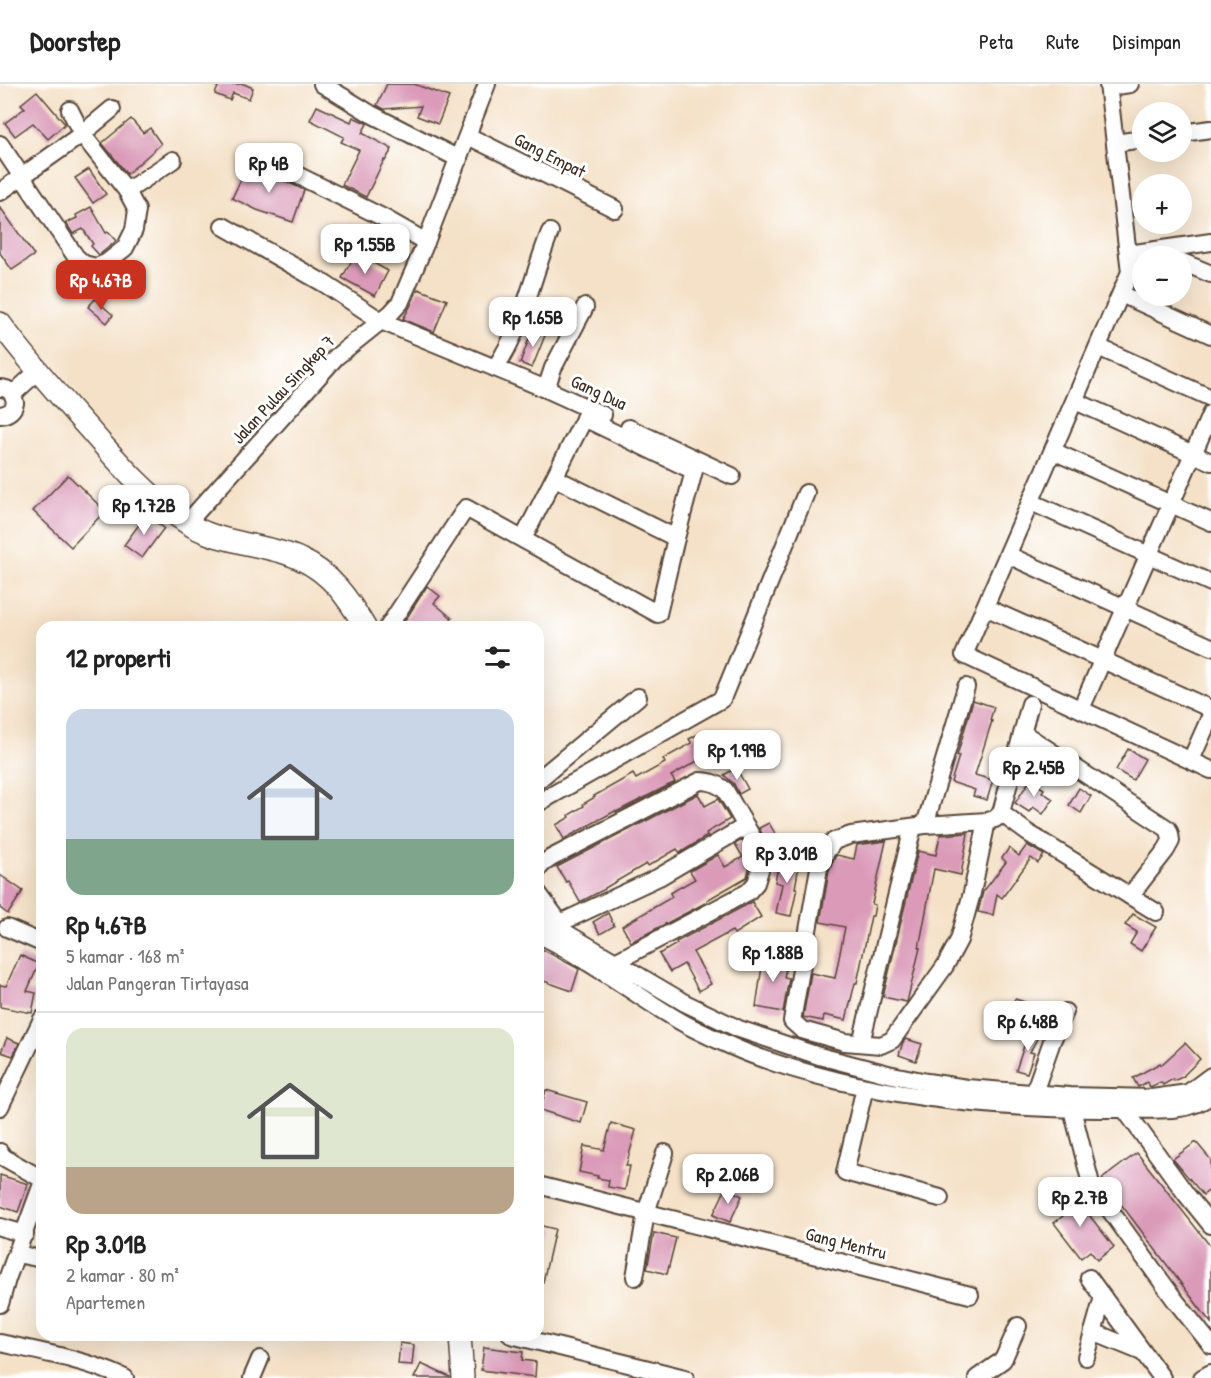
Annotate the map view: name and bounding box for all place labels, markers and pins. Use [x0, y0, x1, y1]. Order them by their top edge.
pin: Rp 4B [227, 143, 311, 194]
pin: Rp 1.55B [303, 224, 427, 275]
pin: Rp 4.67B [39, 260, 163, 311]
pin: Rp 1.65B [471, 297, 595, 348]
pin: Rp 1.72B [82, 485, 206, 536]
pin: Rp 1.99B [675, 730, 799, 781]
pin: Rp 2.45B [972, 747, 1096, 798]
pin: Rp 3.01B [725, 833, 849, 884]
pin: Rp 1.88B [711, 932, 835, 983]
pin: Rp 6.48B [966, 1001, 1090, 1052]
pin: Rp 2.06B [666, 1154, 790, 1205]
pin: Rp 2.7B [1025, 1177, 1135, 1228]

